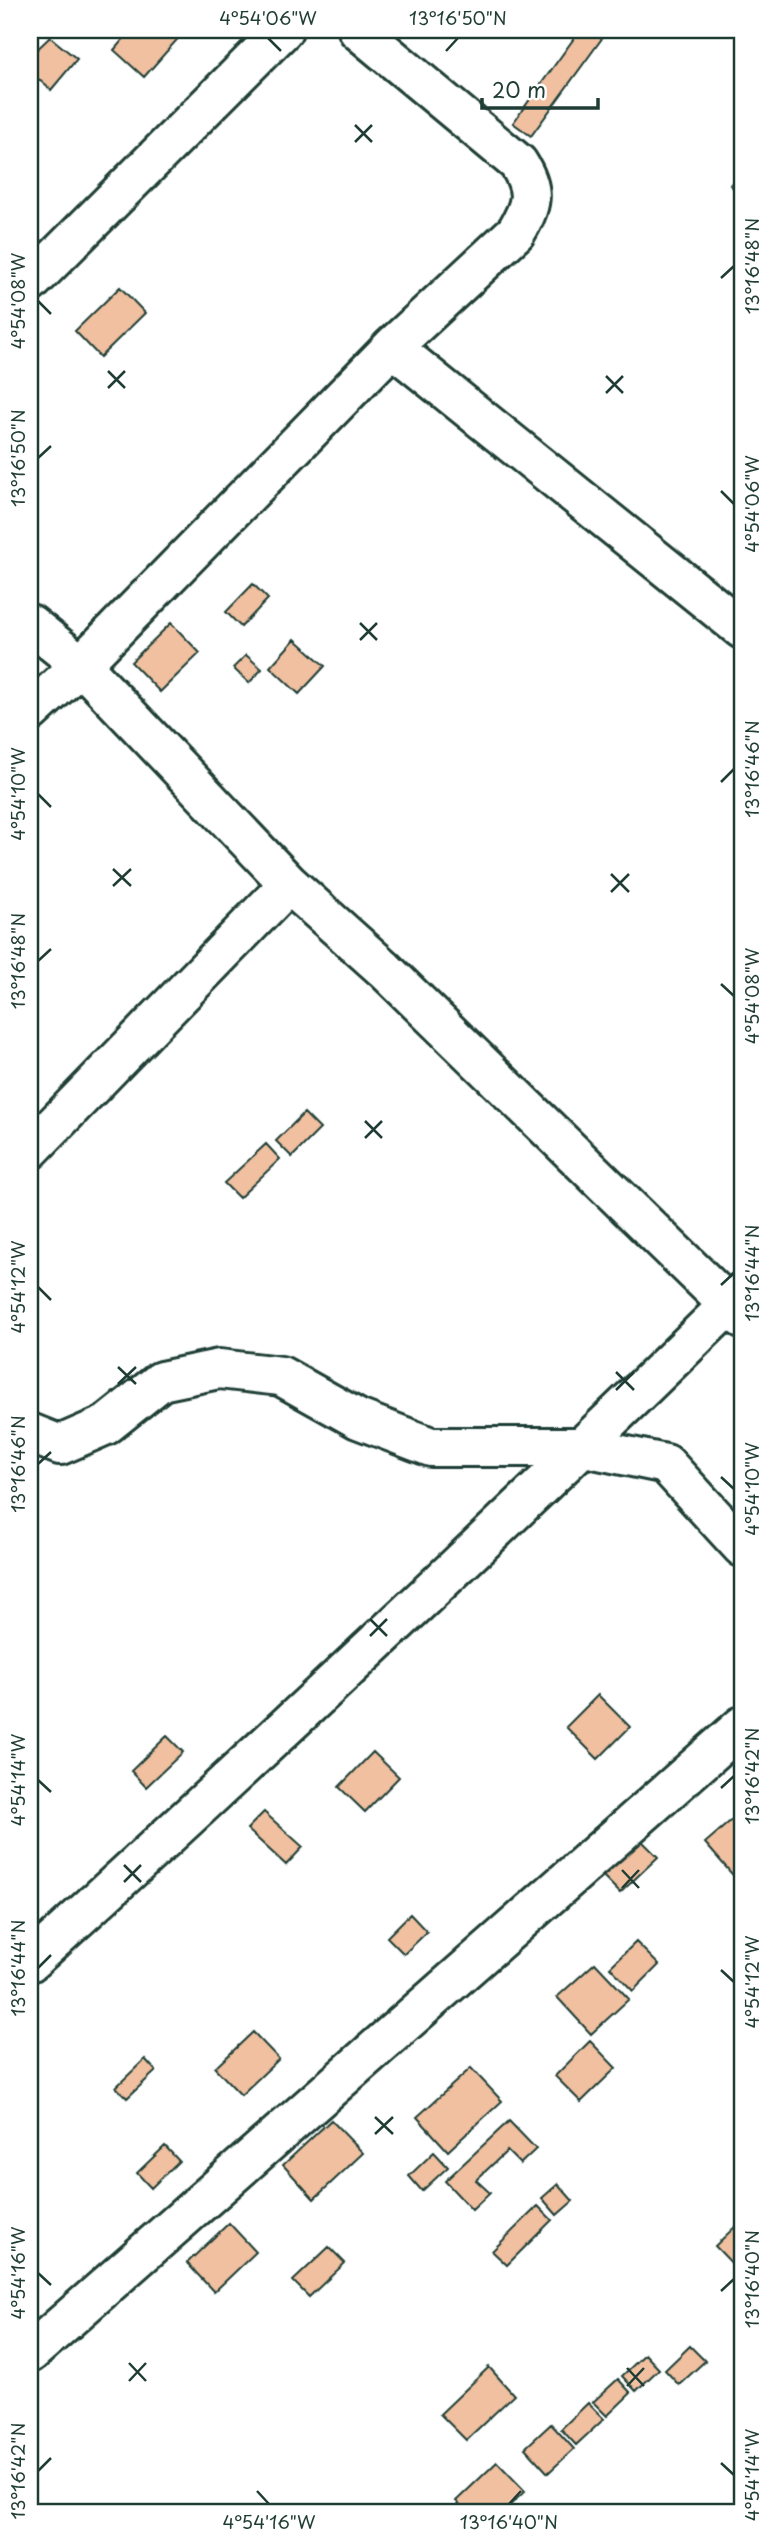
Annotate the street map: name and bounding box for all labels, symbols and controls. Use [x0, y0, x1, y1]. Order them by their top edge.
text: 4°54'06"W [219, 4, 317, 31]
text: 13°16'50"N [409, 4, 507, 31]
scale bar [482, 66, 597, 110]
text: 20 m [492, 73, 546, 105]
text: 13°16'48"N [738, 218, 765, 314]
text: 4°54'08"W [4, 252, 31, 349]
text: 13°16'50"N [4, 409, 31, 507]
text: 4°54'06"W [738, 455, 765, 553]
text: 13°16'46"N [738, 720, 765, 818]
text: 4°54'10"W [4, 747, 31, 841]
text: 13°16'48"N [4, 913, 31, 1009]
text: 4°54'08"W [738, 947, 765, 1044]
text: 13°16'44"N [738, 1224, 765, 1322]
text: 4°54'12"W [4, 1240, 31, 1334]
text: 13°16'46"N [4, 1415, 31, 1513]
text: 4°54'10"W [738, 1442, 765, 1536]
text: 13°16'42"N [738, 1727, 765, 1825]
text: 4°54'14"W [4, 1733, 31, 1826]
text: 13°16'44"N [4, 1919, 31, 2017]
text: 4°54'12"W [738, 1935, 765, 2029]
text: 4°54'16"W [4, 2226, 31, 2319]
text: 13°16'40"N [738, 2230, 765, 2328]
text: 13°16'42"N [4, 2422, 31, 2520]
text: 4°54'14"W [738, 2428, 765, 2521]
text: 4°54'16"W [223, 2508, 316, 2535]
text: 13°16'40"N [460, 2508, 558, 2535]

